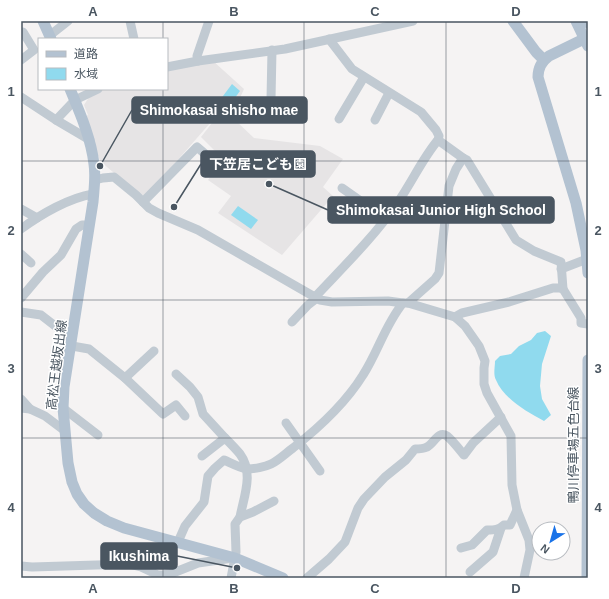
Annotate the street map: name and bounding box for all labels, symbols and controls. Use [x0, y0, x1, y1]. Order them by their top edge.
text: A [88, 4, 98, 19]
text: B [229, 4, 239, 19]
text: C [370, 4, 380, 19]
text: D [511, 4, 521, 19]
legend [38, 38, 168, 90]
text: 道路 [74, 47, 98, 61]
text: 水域 [74, 67, 98, 81]
text: 1 [7, 84, 15, 99]
text: 1 [594, 84, 602, 99]
callout: Shimokasai shisho mae [132, 97, 307, 123]
text: Shimokasai shisho mae [140, 102, 299, 118]
callout: 下笠居こども園 [201, 151, 315, 177]
text: 下笠居こども園 [209, 156, 307, 172]
callout: Shimokasai Junior High School [328, 197, 554, 223]
text: Shimokasai Junior High School [336, 202, 546, 218]
text: 2 [7, 223, 15, 238]
text: 2 [594, 223, 602, 238]
street label: 高松王越坂出線 [44, 319, 69, 411]
text: 3 [7, 361, 15, 376]
text: 3 [594, 361, 602, 376]
street label: 鴨川停車場五色台線 [566, 386, 581, 504]
text: 4 [7, 500, 15, 515]
text: 4 [594, 500, 602, 515]
north arrow [531, 521, 571, 561]
text: N [538, 542, 552, 556]
callout: Ikushima [101, 543, 177, 569]
text: Ikushima [109, 548, 170, 564]
text: A [88, 581, 98, 596]
text: B [229, 581, 239, 596]
text: C [370, 581, 380, 596]
text: D [511, 581, 521, 596]

